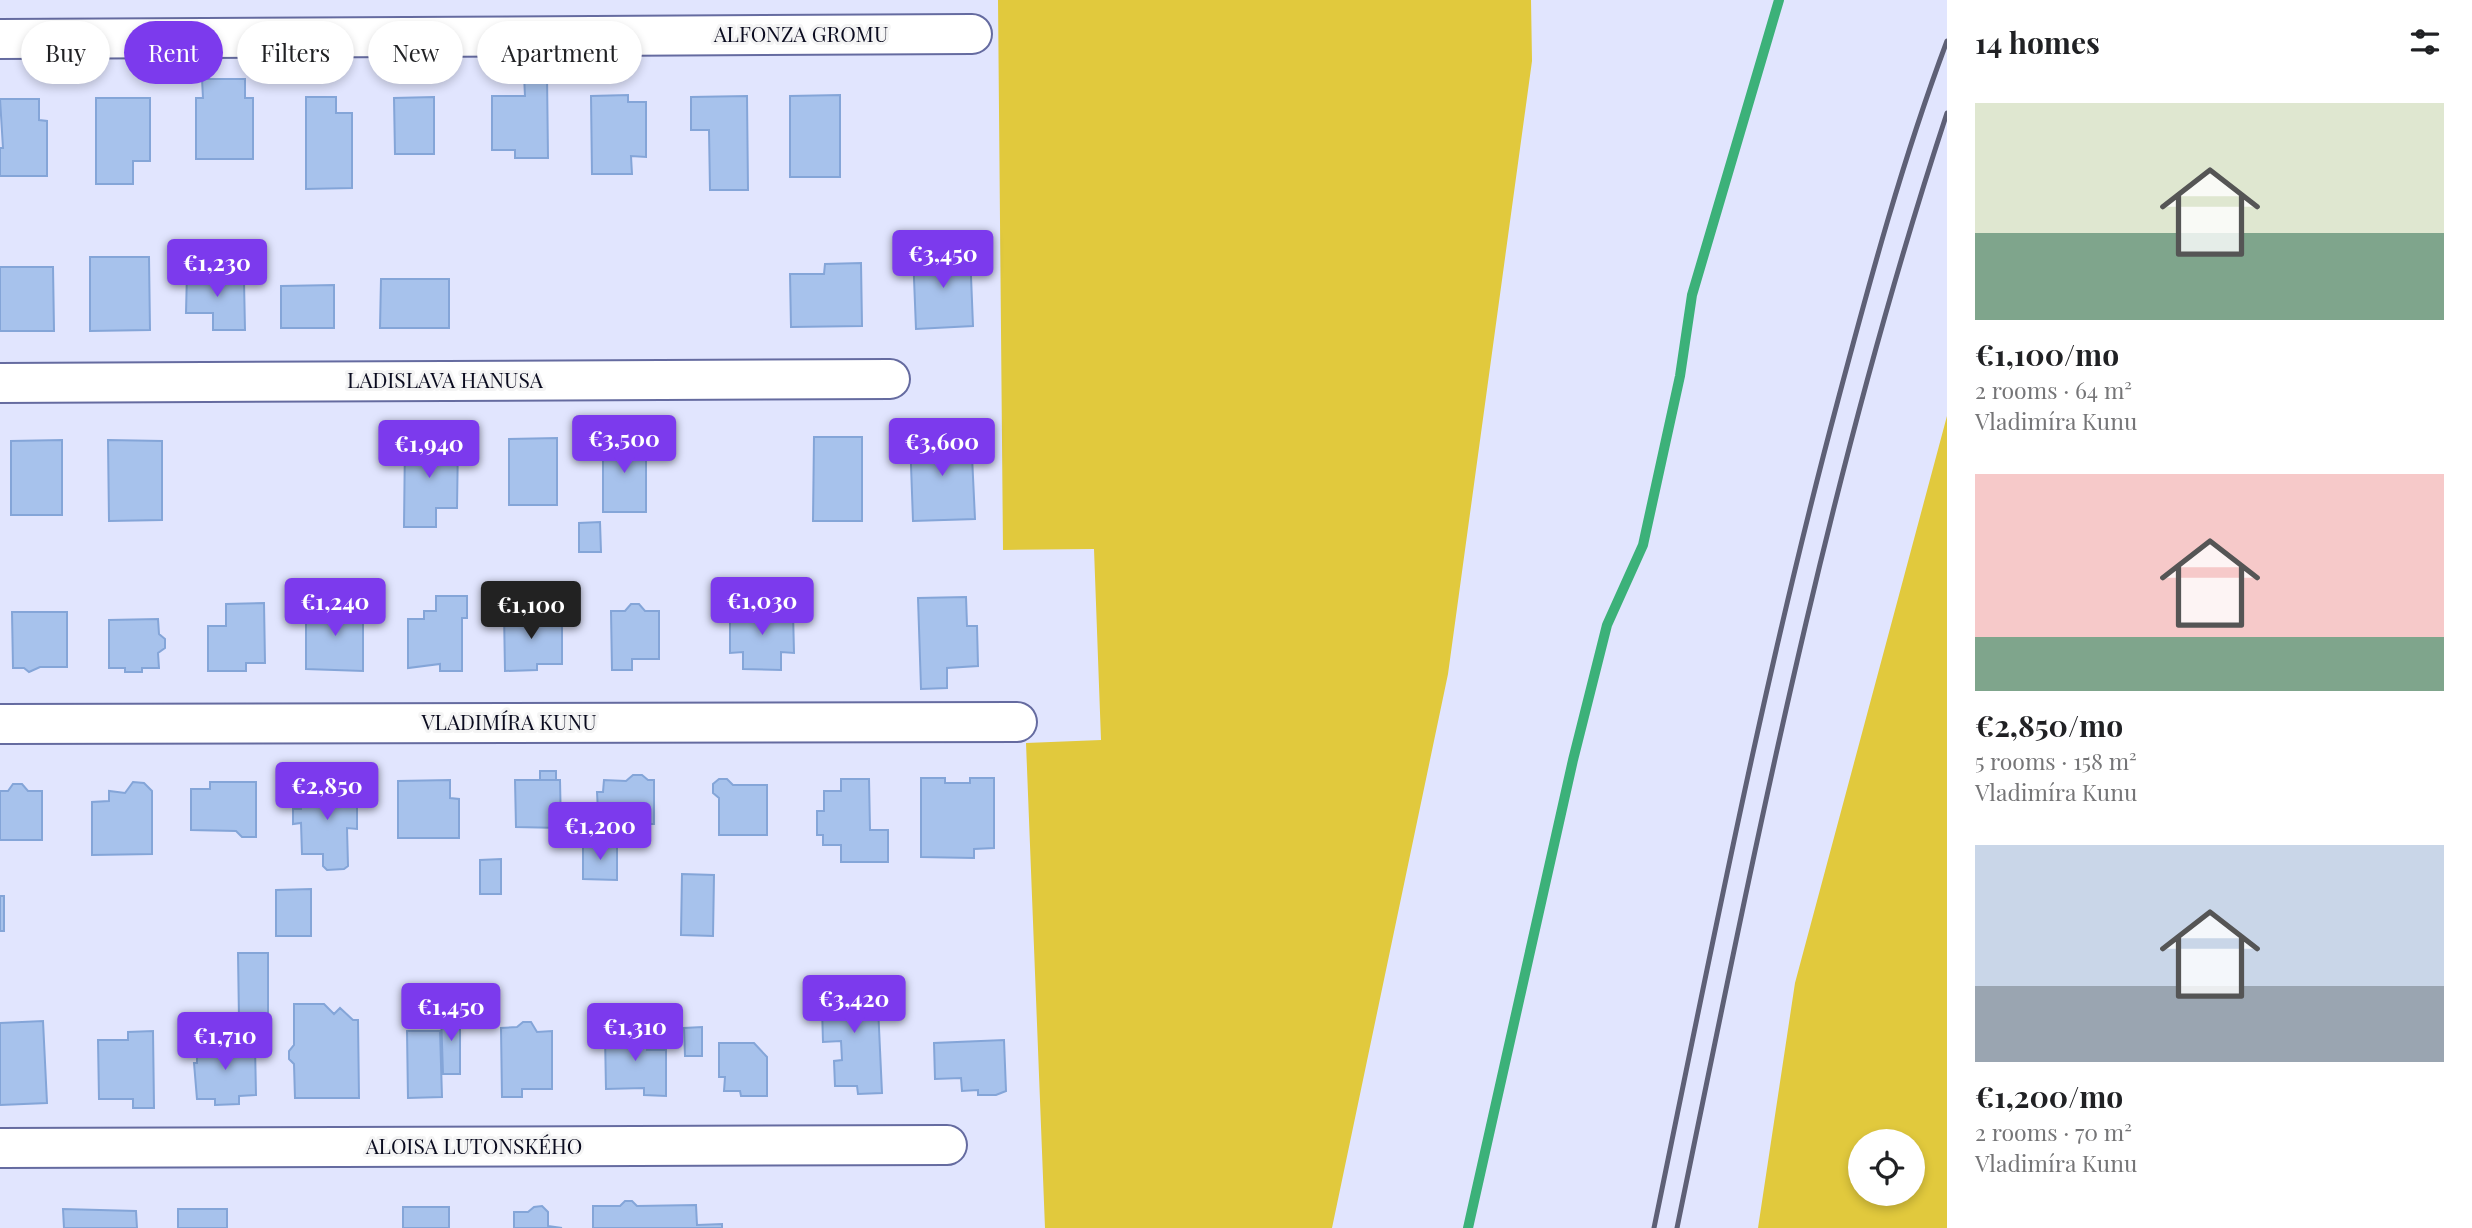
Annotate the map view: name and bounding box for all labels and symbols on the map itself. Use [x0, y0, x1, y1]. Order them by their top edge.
street label: ALFONZA GROMU [713, 19, 888, 47]
pin: €3,450 [886, 230, 1000, 290]
pin: €1,230 [160, 240, 274, 299]
street label: LADISLAVA HANUSA [347, 365, 544, 393]
pin: €3,500 [567, 416, 681, 475]
pin: €3,600 [885, 419, 999, 478]
pin: €1,940 [372, 420, 486, 480]
pin: €1,240 [278, 578, 392, 638]
pin: €1,030 [705, 578, 819, 637]
pin: €1,100 [474, 582, 588, 641]
street label: VLADIMÍRA KUNU [420, 707, 597, 735]
pin: €2,850 [270, 762, 384, 822]
pin: €1,200 [543, 802, 657, 862]
pin: €3,420 [797, 976, 911, 1035]
pin: €1,450 [394, 984, 508, 1043]
pin: €1,310 [578, 1004, 692, 1063]
pin: €1,710 [168, 1012, 282, 1072]
street label: ALOISA LUTONSKÉHO [365, 1131, 582, 1159]

